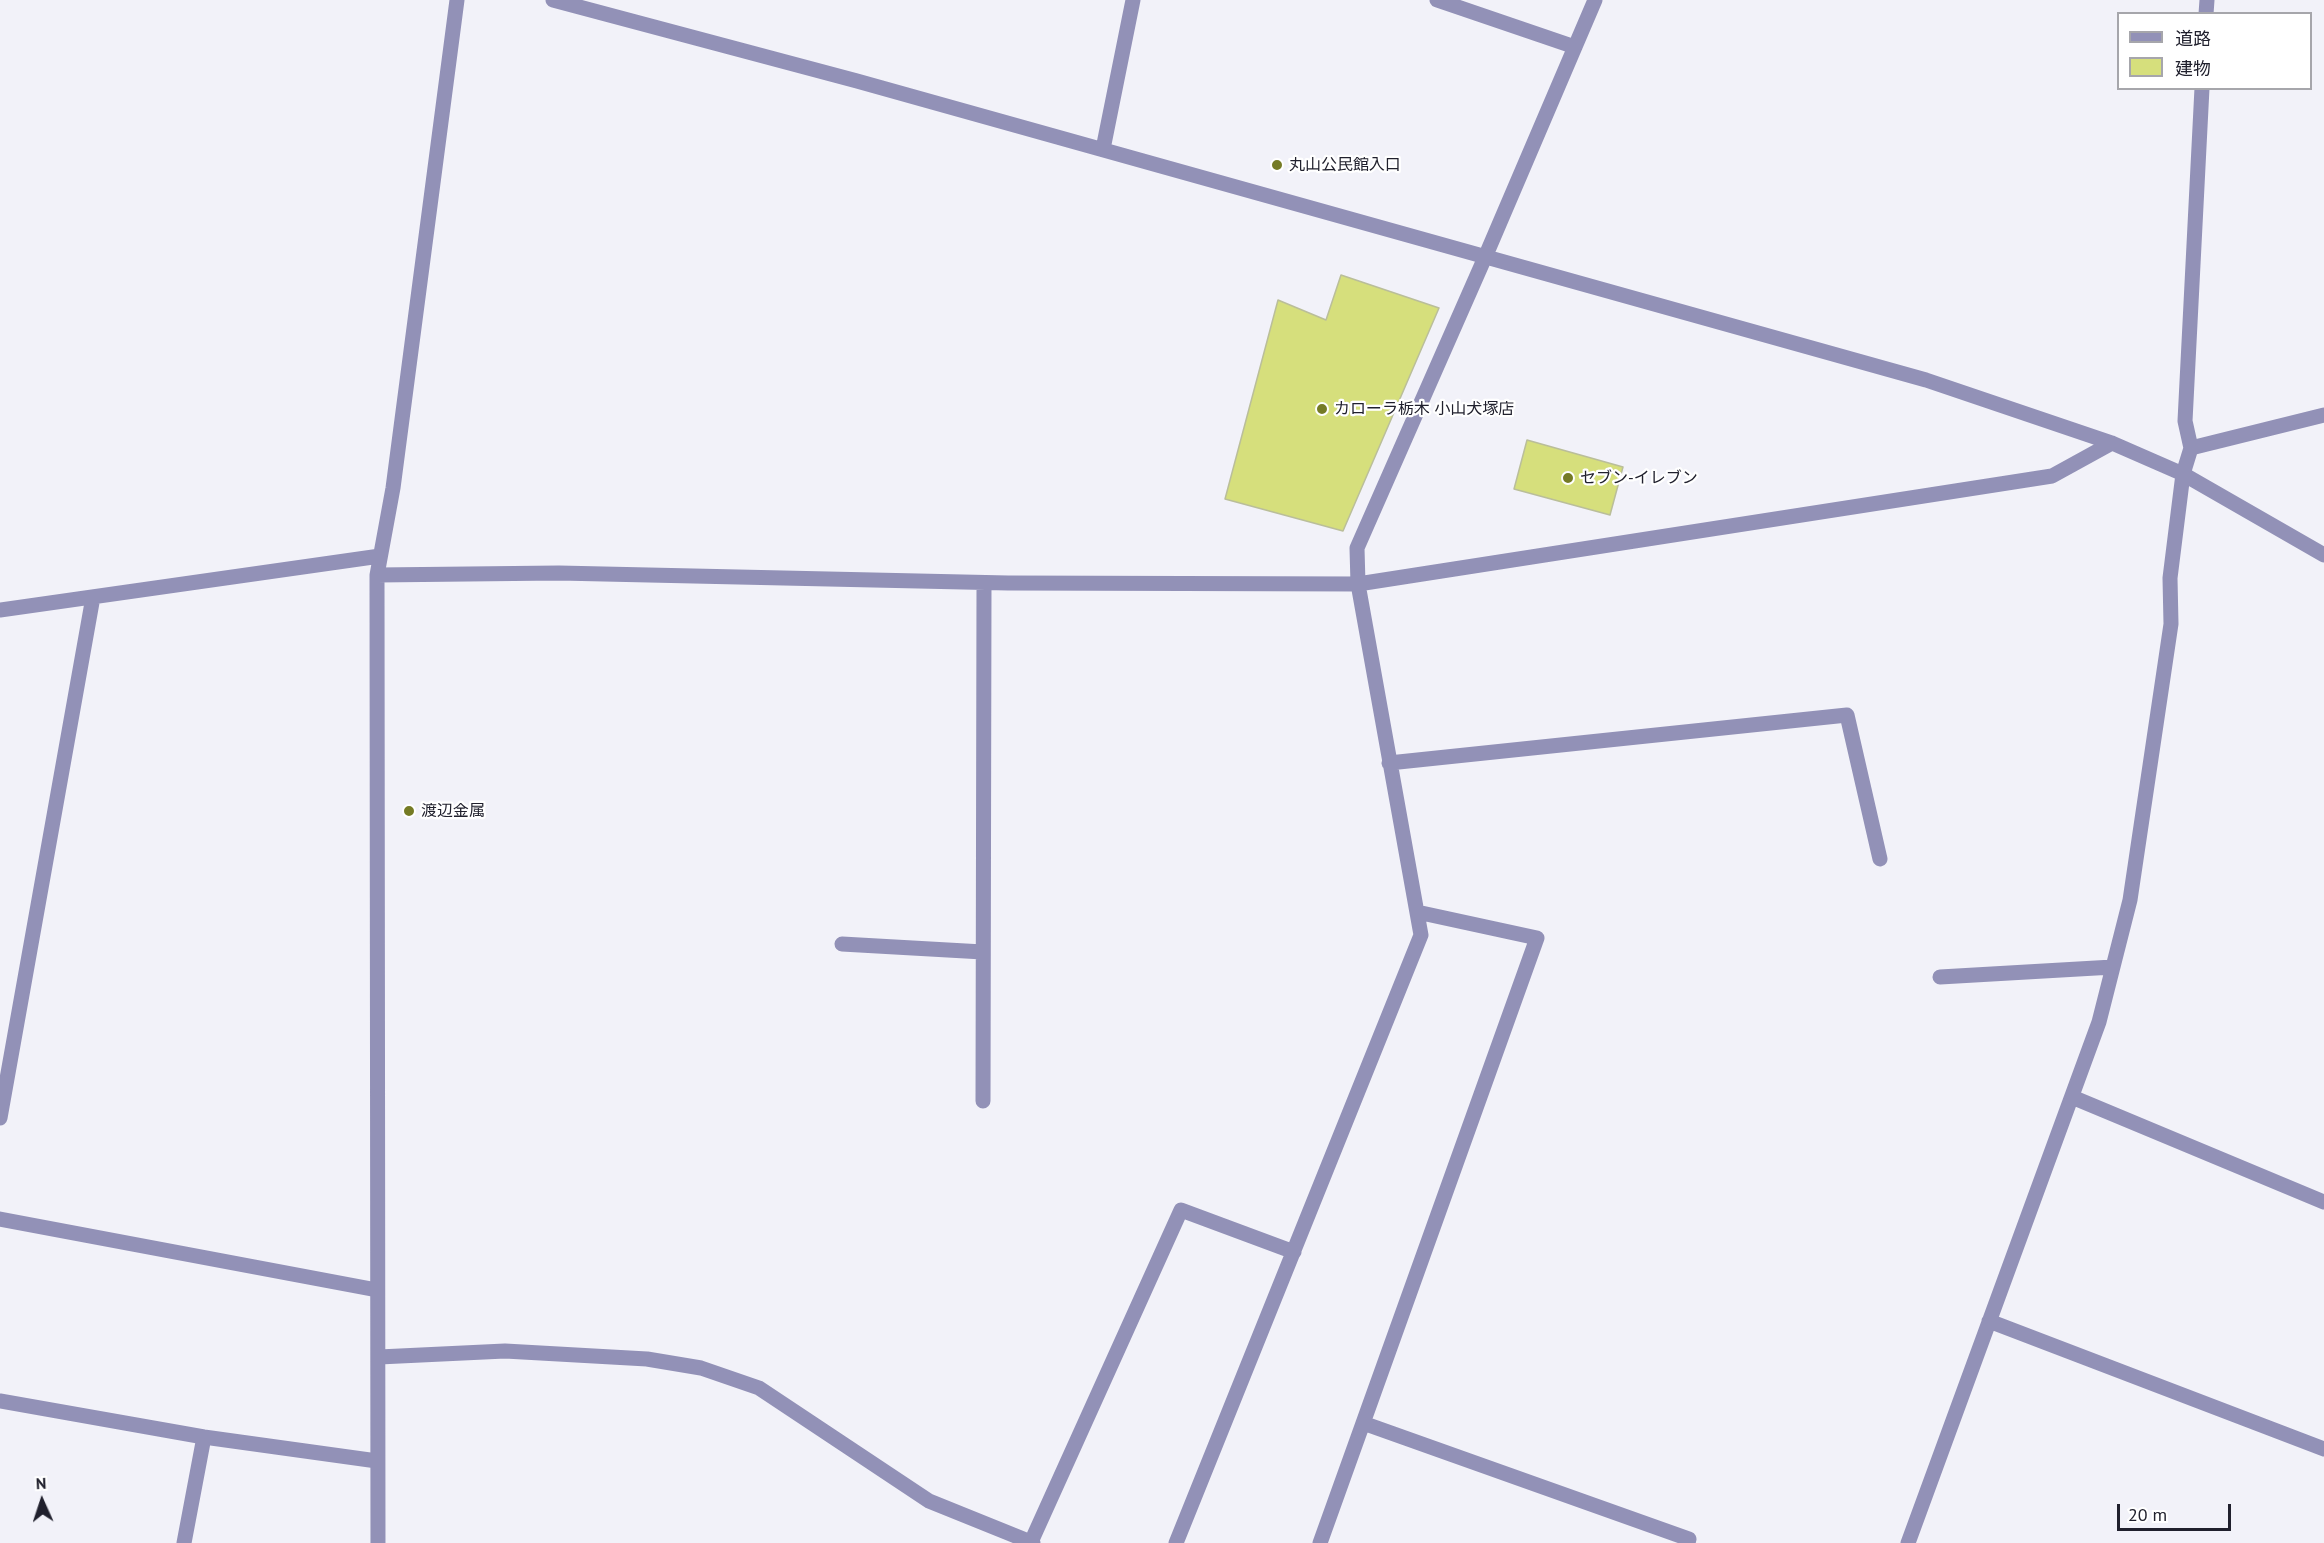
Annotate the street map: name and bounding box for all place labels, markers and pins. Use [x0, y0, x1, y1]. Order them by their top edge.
place label: 丸山公民館入口 [1289, 155, 1401, 175]
marker: 丸山公民館入口 [1270, 158, 1284, 172]
place label: カローラ栃木 小山犬塚店 [1334, 399, 1514, 419]
marker: カローラ栃木 小山犬塚店 [1315, 402, 1329, 416]
place label: セブン-イレブン [1580, 468, 1698, 488]
marker: セブン-イレブン [1561, 471, 1575, 485]
place label: 渡辺金属 [421, 801, 485, 821]
marker: 渡辺金属 [402, 804, 416, 818]

